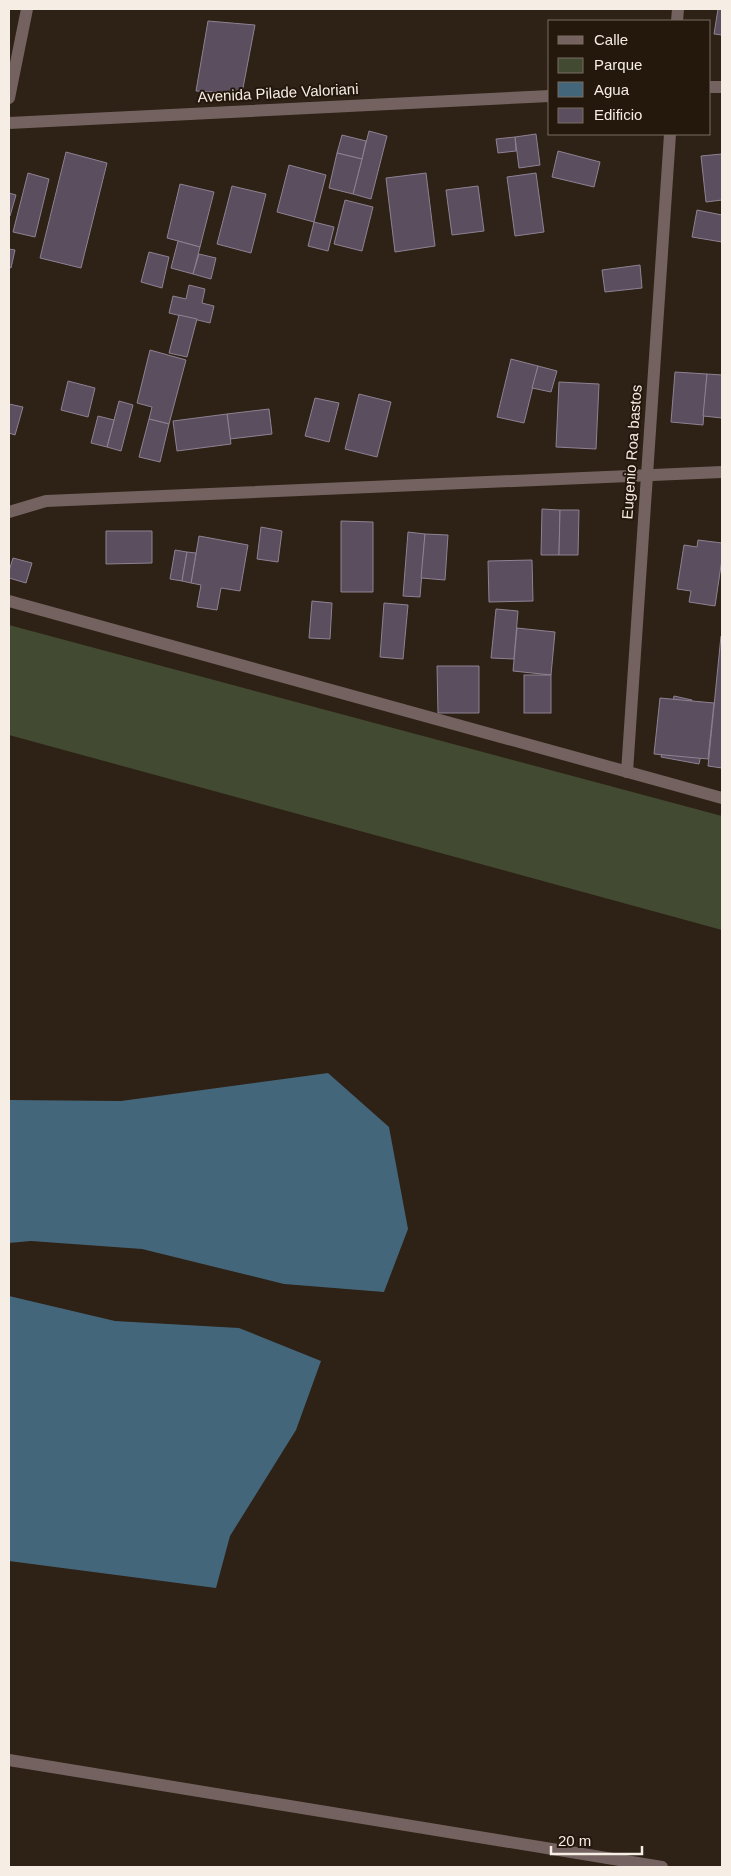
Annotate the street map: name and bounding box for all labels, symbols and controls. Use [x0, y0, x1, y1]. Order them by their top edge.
legend [548, 20, 711, 135]
text: Calle [594, 31, 628, 48]
text: Parque [594, 56, 642, 73]
street label: Avenida Pilade Valoriani [197, 80, 359, 105]
text: Agua [594, 81, 630, 98]
text: Edificio [594, 106, 642, 123]
street label: Eugenio Roa bastos [618, 384, 645, 520]
scale bar [551, 1824, 642, 1856]
text: 20 m [558, 1832, 591, 1849]

